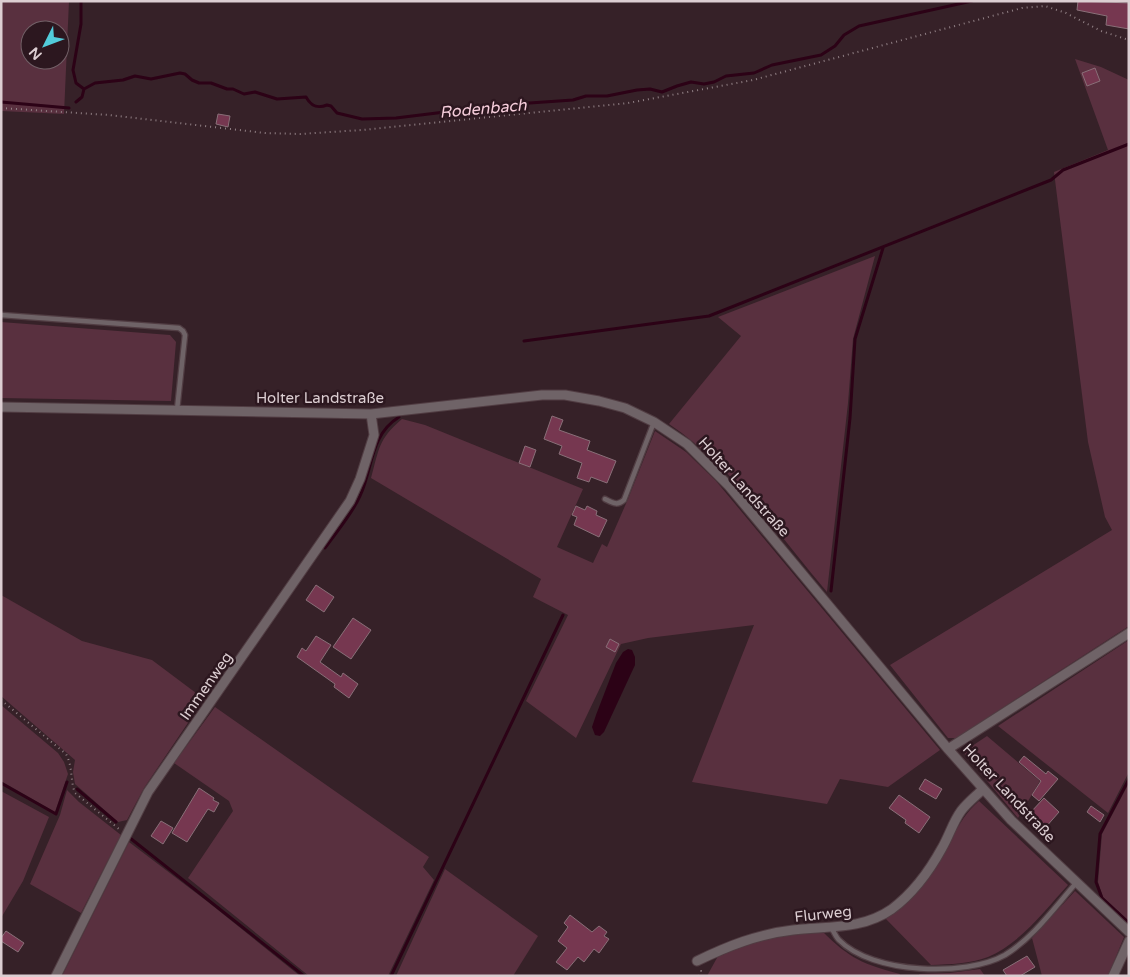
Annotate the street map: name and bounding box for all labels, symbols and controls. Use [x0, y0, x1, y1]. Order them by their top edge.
north arrow [20, 20, 70, 70]
text: N [26, 43, 46, 63]
water label: Rodenbach [439, 95, 529, 123]
street label: Holter Landstraße [256, 389, 384, 407]
street label: Holter Landstraße [694, 433, 794, 541]
street label: Immenweg [176, 649, 236, 723]
street label: Holter Landstraße [959, 740, 1059, 846]
street label: Flurweg [794, 902, 852, 926]

